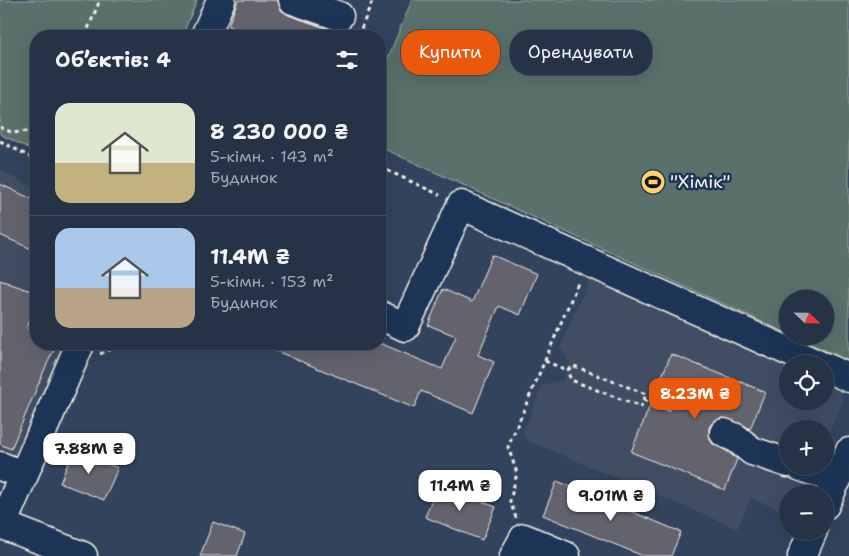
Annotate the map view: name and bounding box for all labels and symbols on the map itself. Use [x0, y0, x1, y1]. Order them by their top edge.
sports icon: "Хімік" [640, 169, 666, 195]
place label: "Хімік" [670, 170, 731, 194]
north arrow [779, 290, 834, 345]
pin: 8.23M ₴ [649, 378, 741, 420]
pin: 7.88M ₴ [43, 432, 135, 475]
pin: 11.4M ₴ [414, 470, 506, 512]
pin: 9.01M ₴ [565, 480, 657, 522]

